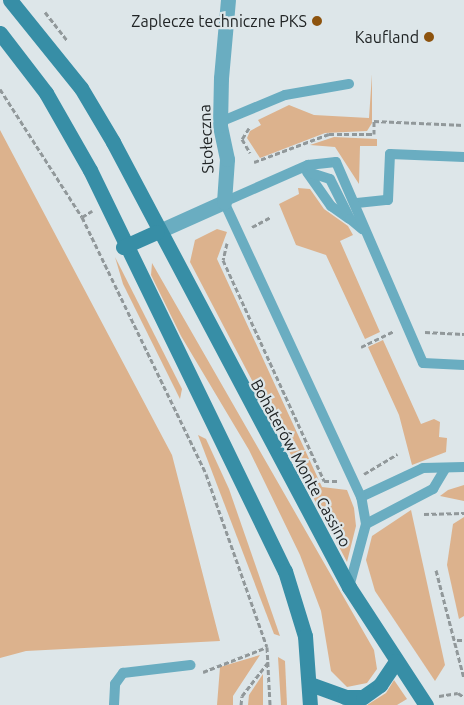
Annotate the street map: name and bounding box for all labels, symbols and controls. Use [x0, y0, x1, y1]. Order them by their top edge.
place label: Zaplecze techniczne PKS [131, 11, 307, 31]
marker: Zaplecze techniczne PKS [311, 15, 323, 27]
place label: Kaufland [355, 27, 419, 47]
marker: Kaufland [423, 31, 435, 43]
street label: Stołeczna [195, 104, 217, 174]
street label: Bohaterów Monte Cassino [247, 376, 355, 550]

